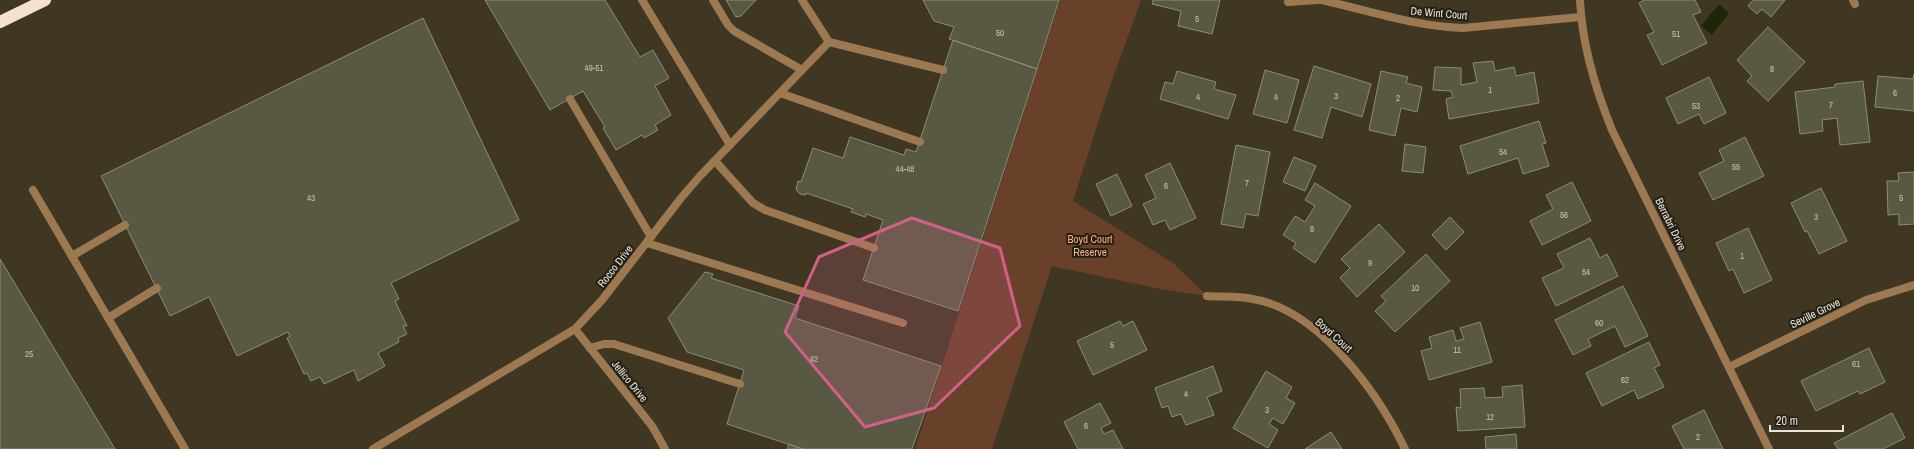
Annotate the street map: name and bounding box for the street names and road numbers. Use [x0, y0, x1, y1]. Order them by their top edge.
street label: De Wint Court [1410, 4, 1469, 23]
street label: Berrabri Drive [1652, 195, 1690, 253]
street label: Rocco Drive [594, 242, 636, 290]
street label: Seville Grove [1788, 295, 1842, 331]
street label: Boyd Court [1313, 315, 1356, 356]
street label: Jellico Drive [609, 357, 651, 405]

